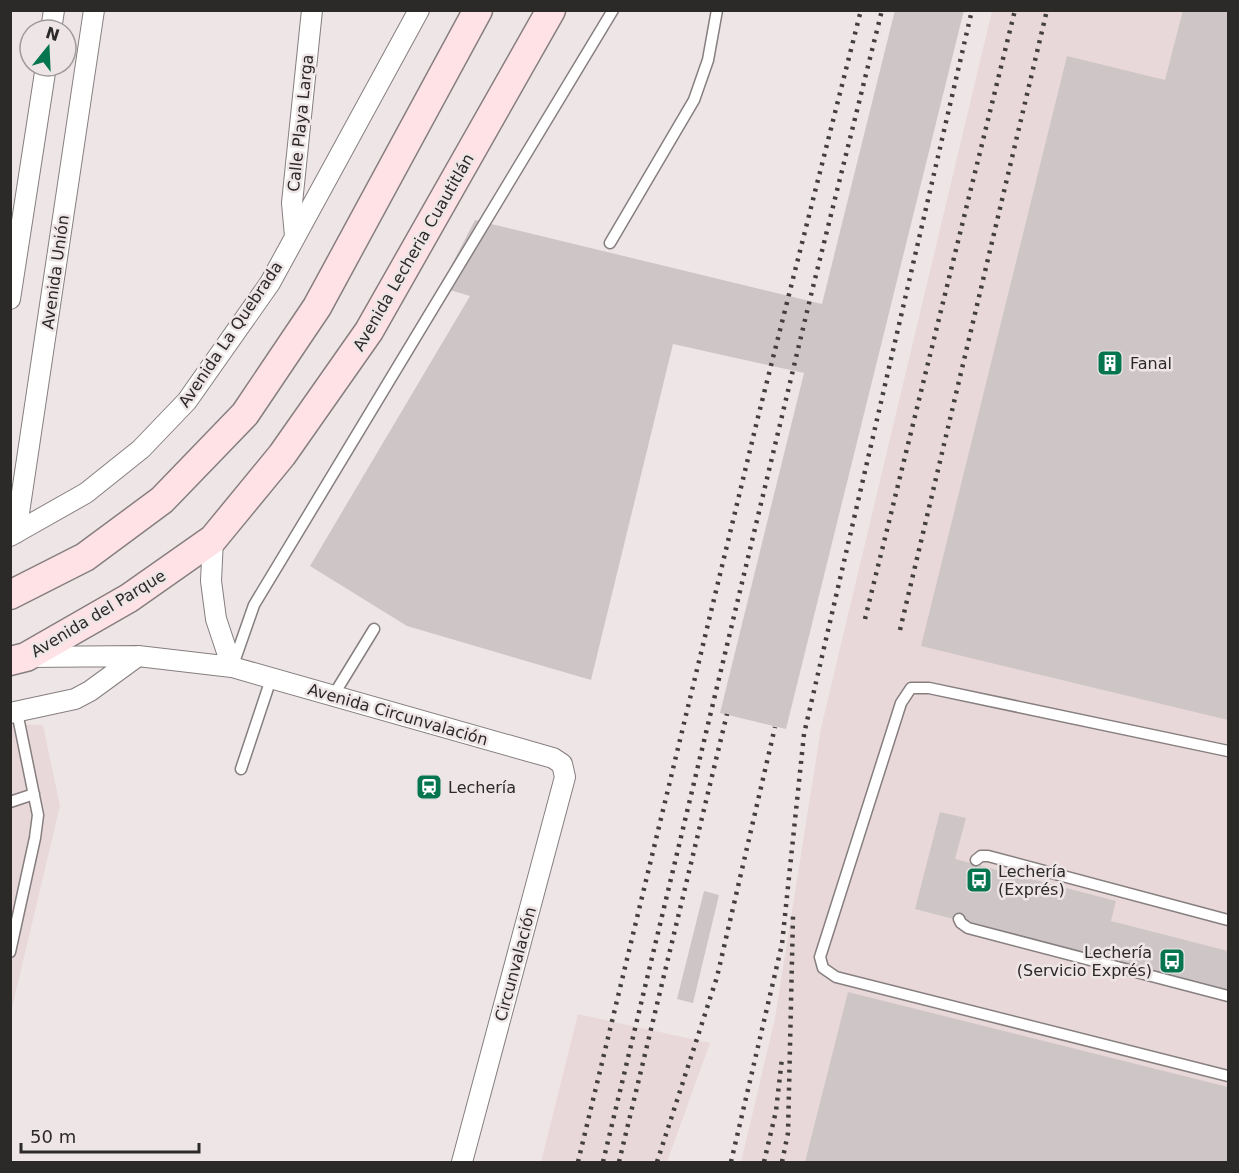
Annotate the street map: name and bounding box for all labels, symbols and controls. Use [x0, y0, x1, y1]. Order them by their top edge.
north arrow [18, 18, 78, 78]
text: N [43, 23, 62, 45]
street label: Calle Playa Larga [284, 53, 317, 193]
street label: Avenida Lecheria Cuautitlán [349, 150, 478, 354]
street label: Avenida Unión [38, 214, 73, 330]
street label: Avenida La Quebrada [174, 258, 286, 411]
building icon: Fanal [1095, 348, 1125, 378]
place label: Fanal [1130, 354, 1172, 373]
street label: Avenida del Parque [28, 566, 169, 661]
street label: Avenida Circunvalación [306, 680, 490, 749]
station icon: Lechería [414, 772, 444, 802]
place label: Lechería [448, 778, 516, 797]
place label: Lechería (Exprés) [998, 862, 1066, 899]
bus stop icon: Lechería (Exprés) [964, 865, 994, 895]
street label: Circunvalación [491, 905, 540, 1023]
place label: Lechería (Servicio Exprés) [1017, 943, 1152, 980]
bus stop icon: Lechería (Servicio Exprés) [1157, 946, 1187, 976]
scale bar [21, 1116, 200, 1154]
text: 50 m [30, 1126, 76, 1147]

